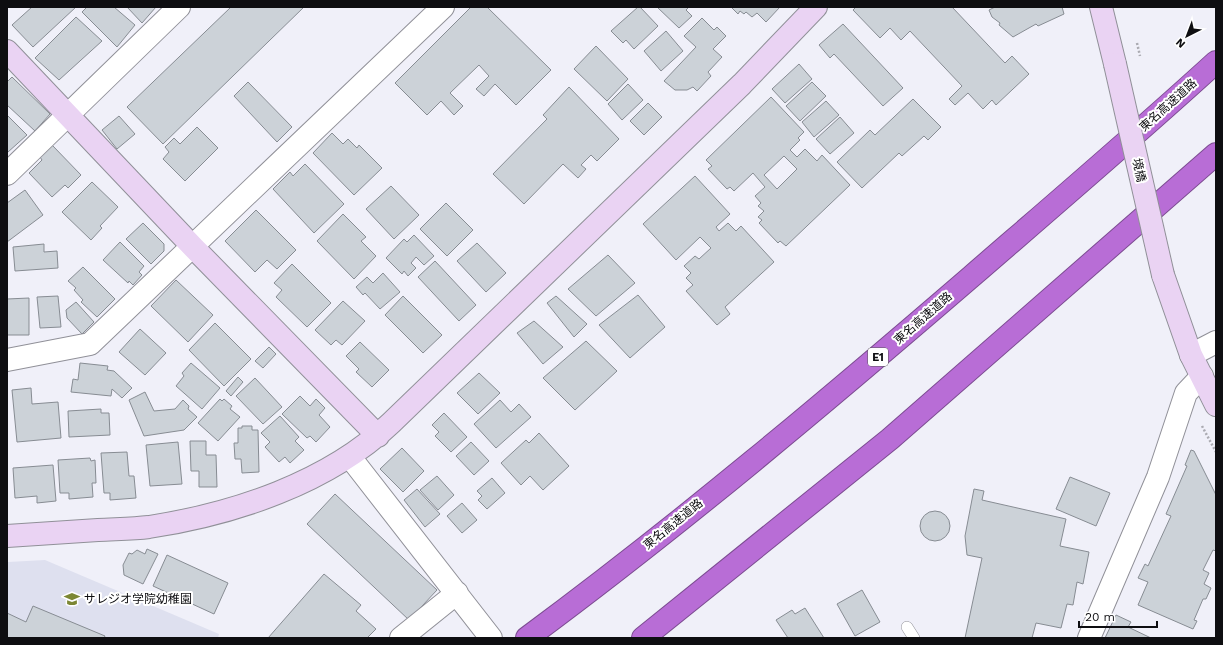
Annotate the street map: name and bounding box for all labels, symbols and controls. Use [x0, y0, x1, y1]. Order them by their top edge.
north arrow [1167, 16, 1207, 56]
text: N [1173, 36, 1188, 51]
street label: 東名高速道路 [1137, 76, 1199, 134]
street label: 境橋 [1129, 157, 1149, 183]
street label: 東名高速道路 [891, 289, 955, 347]
road number: E1 [868, 348, 888, 366]
street label: 東名高速道路 [641, 496, 705, 552]
school or university icon: サレジオ学院幼稚園 [63, 590, 81, 608]
place label: サレジオ学院幼稚園 [84, 592, 192, 606]
scale bar [1079, 603, 1157, 629]
text: 20 m [1085, 610, 1115, 624]

